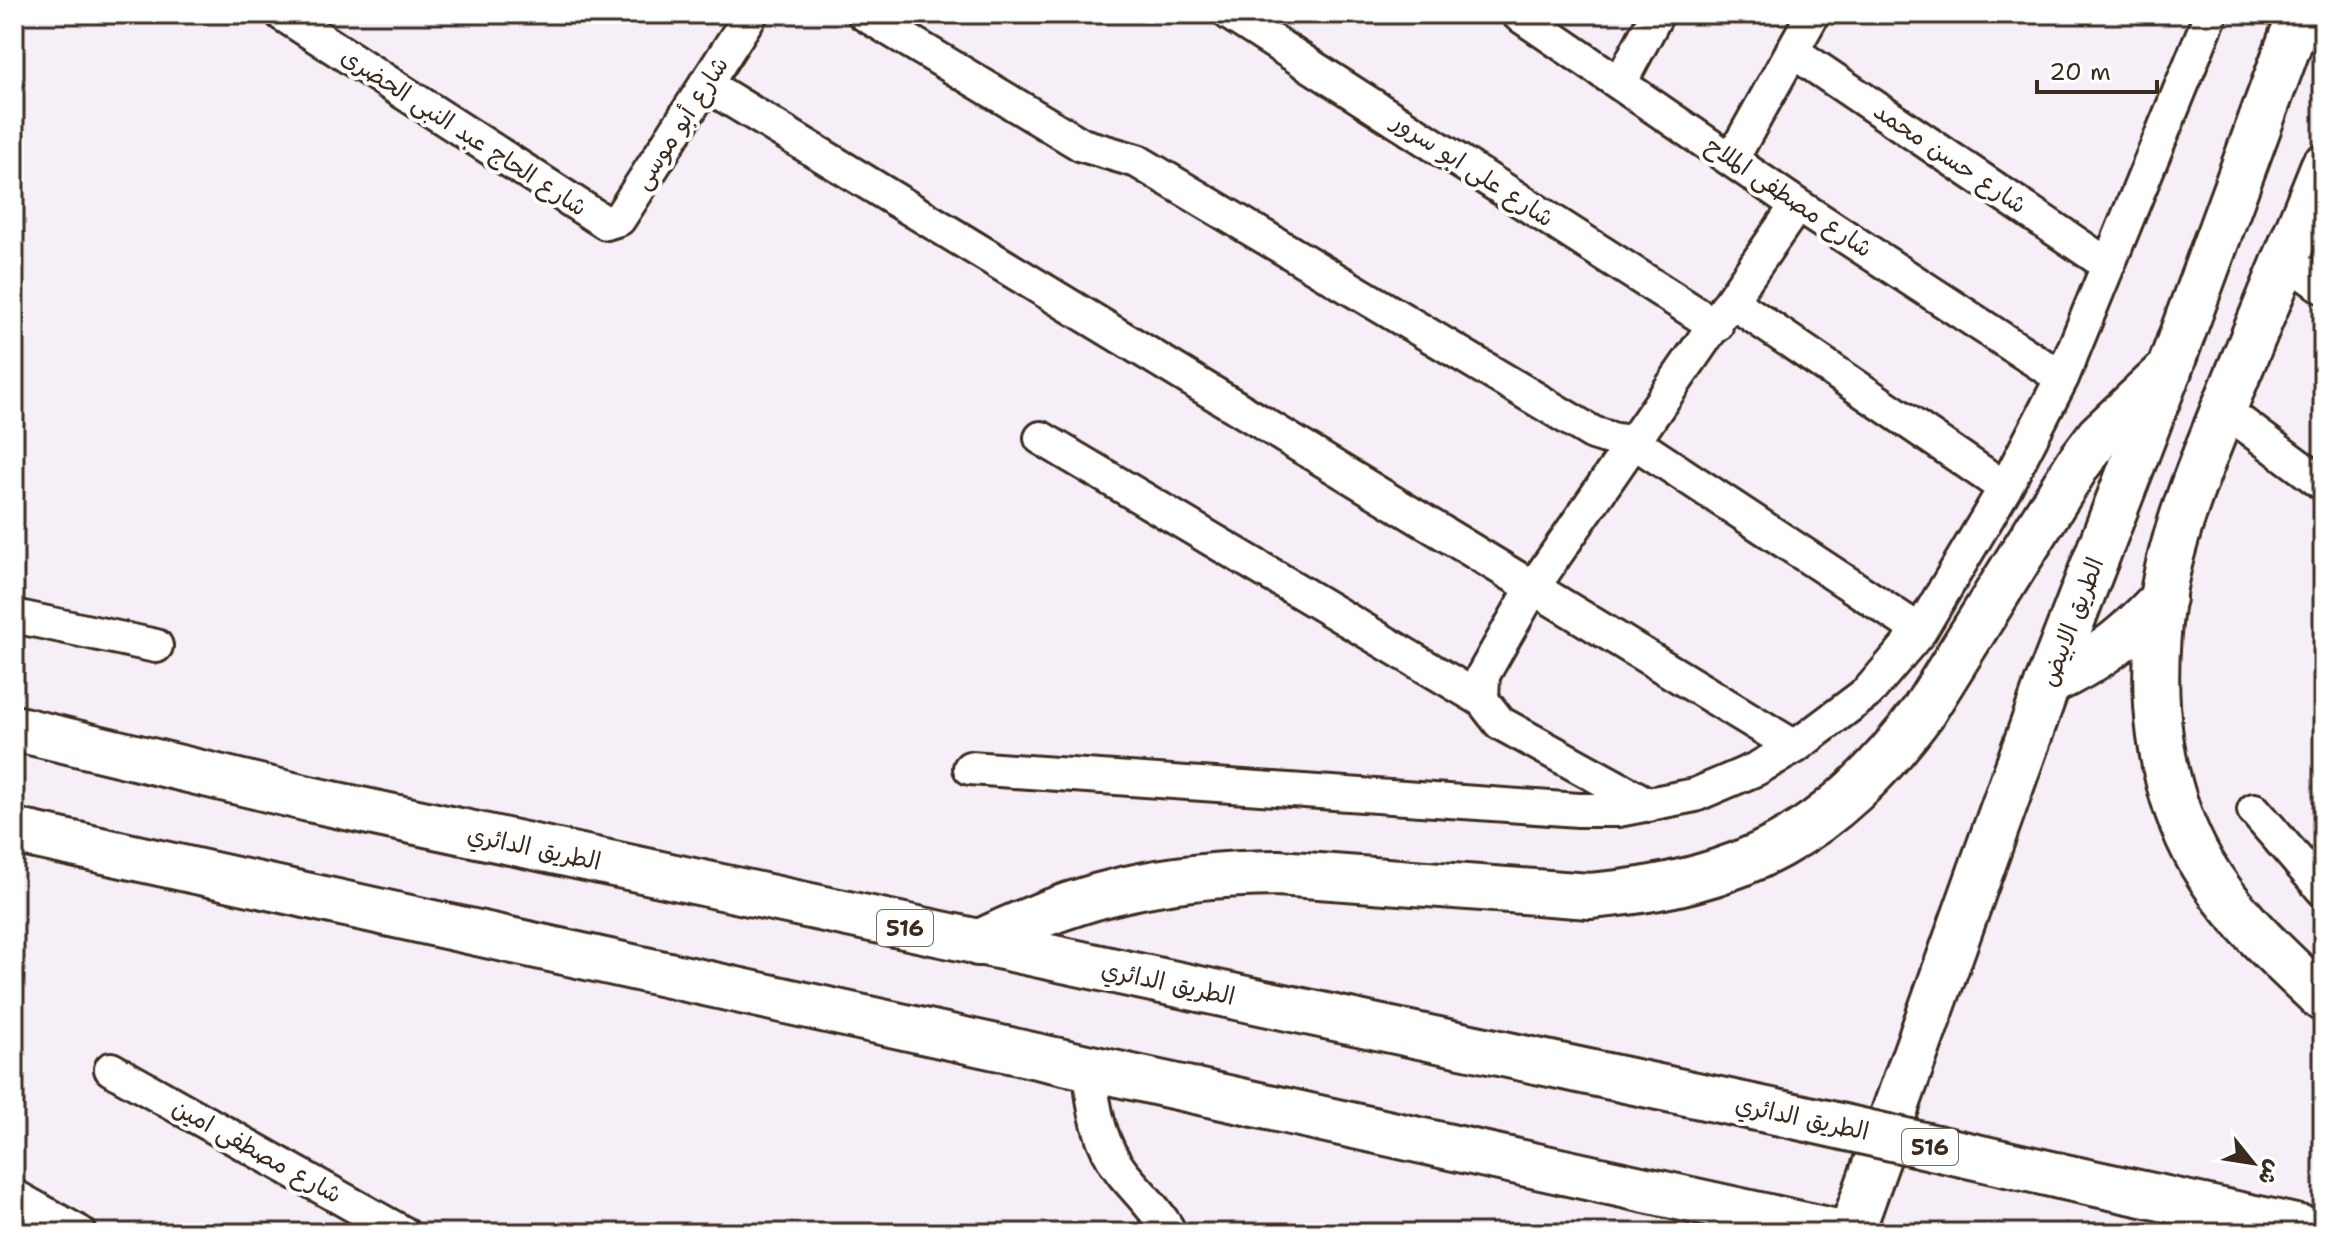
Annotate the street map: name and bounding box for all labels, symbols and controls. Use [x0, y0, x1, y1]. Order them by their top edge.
street label: شارع الحاج عبد النبى الحضرى [334, 40, 593, 225]
scale bar [2037, 44, 2157, 94]
street label: شارع أبو موسى [626, 50, 737, 196]
text: 20 m [2049, 56, 2111, 88]
street label: شارع حسن محمد [1867, 95, 2033, 222]
street label: شارع على ابو سرور [1384, 105, 1560, 235]
street label: شارع مصطفى الملاح [1699, 129, 1879, 266]
street label: الطريق الابيض [2033, 553, 2111, 691]
street label: الطريق الدائري [464, 818, 604, 879]
road number: 516 [877, 910, 933, 946]
street label: الطريق الدائري [1098, 953, 1238, 1014]
street label: الطريق الدائري [1732, 1088, 1872, 1149]
street label: شارع مصطفى امين [166, 1091, 347, 1212]
north arrow [2213, 1123, 2293, 1203]
road number: 516 [1902, 1129, 1958, 1165]
text: ش [2251, 1155, 2288, 1190]

